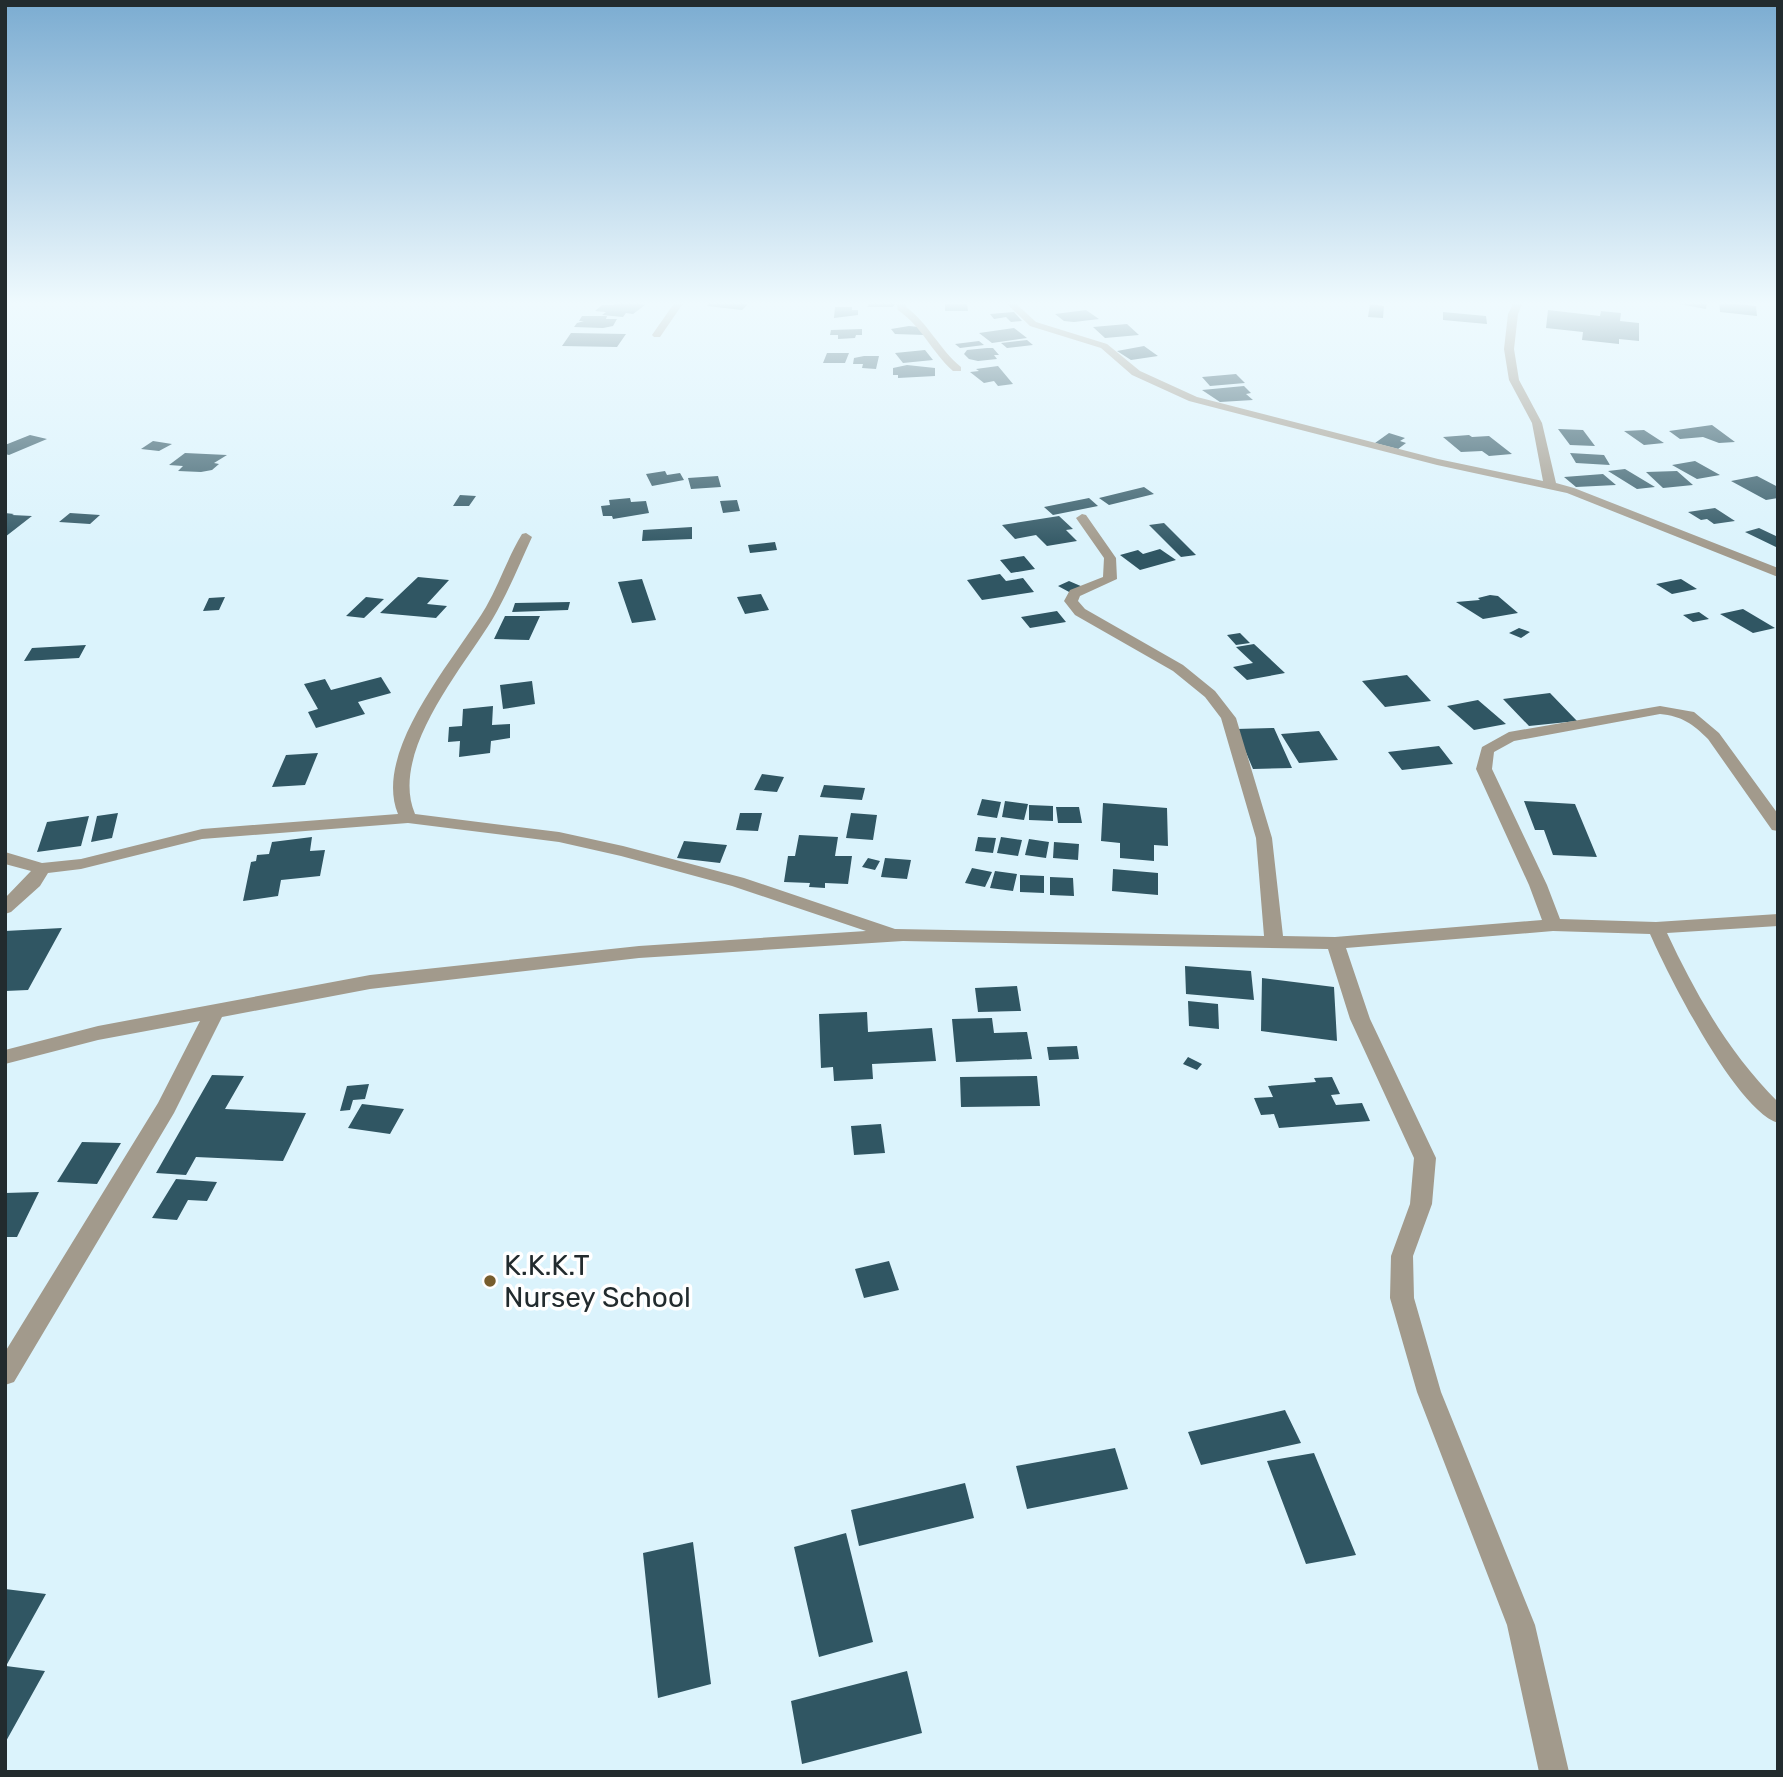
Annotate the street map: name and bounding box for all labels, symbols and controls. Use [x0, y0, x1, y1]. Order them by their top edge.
place label: K.K.K.T Nursey School [504, 1249, 691, 1314]
marker: K.K.K.T Nursey School [482, 1273, 498, 1289]

